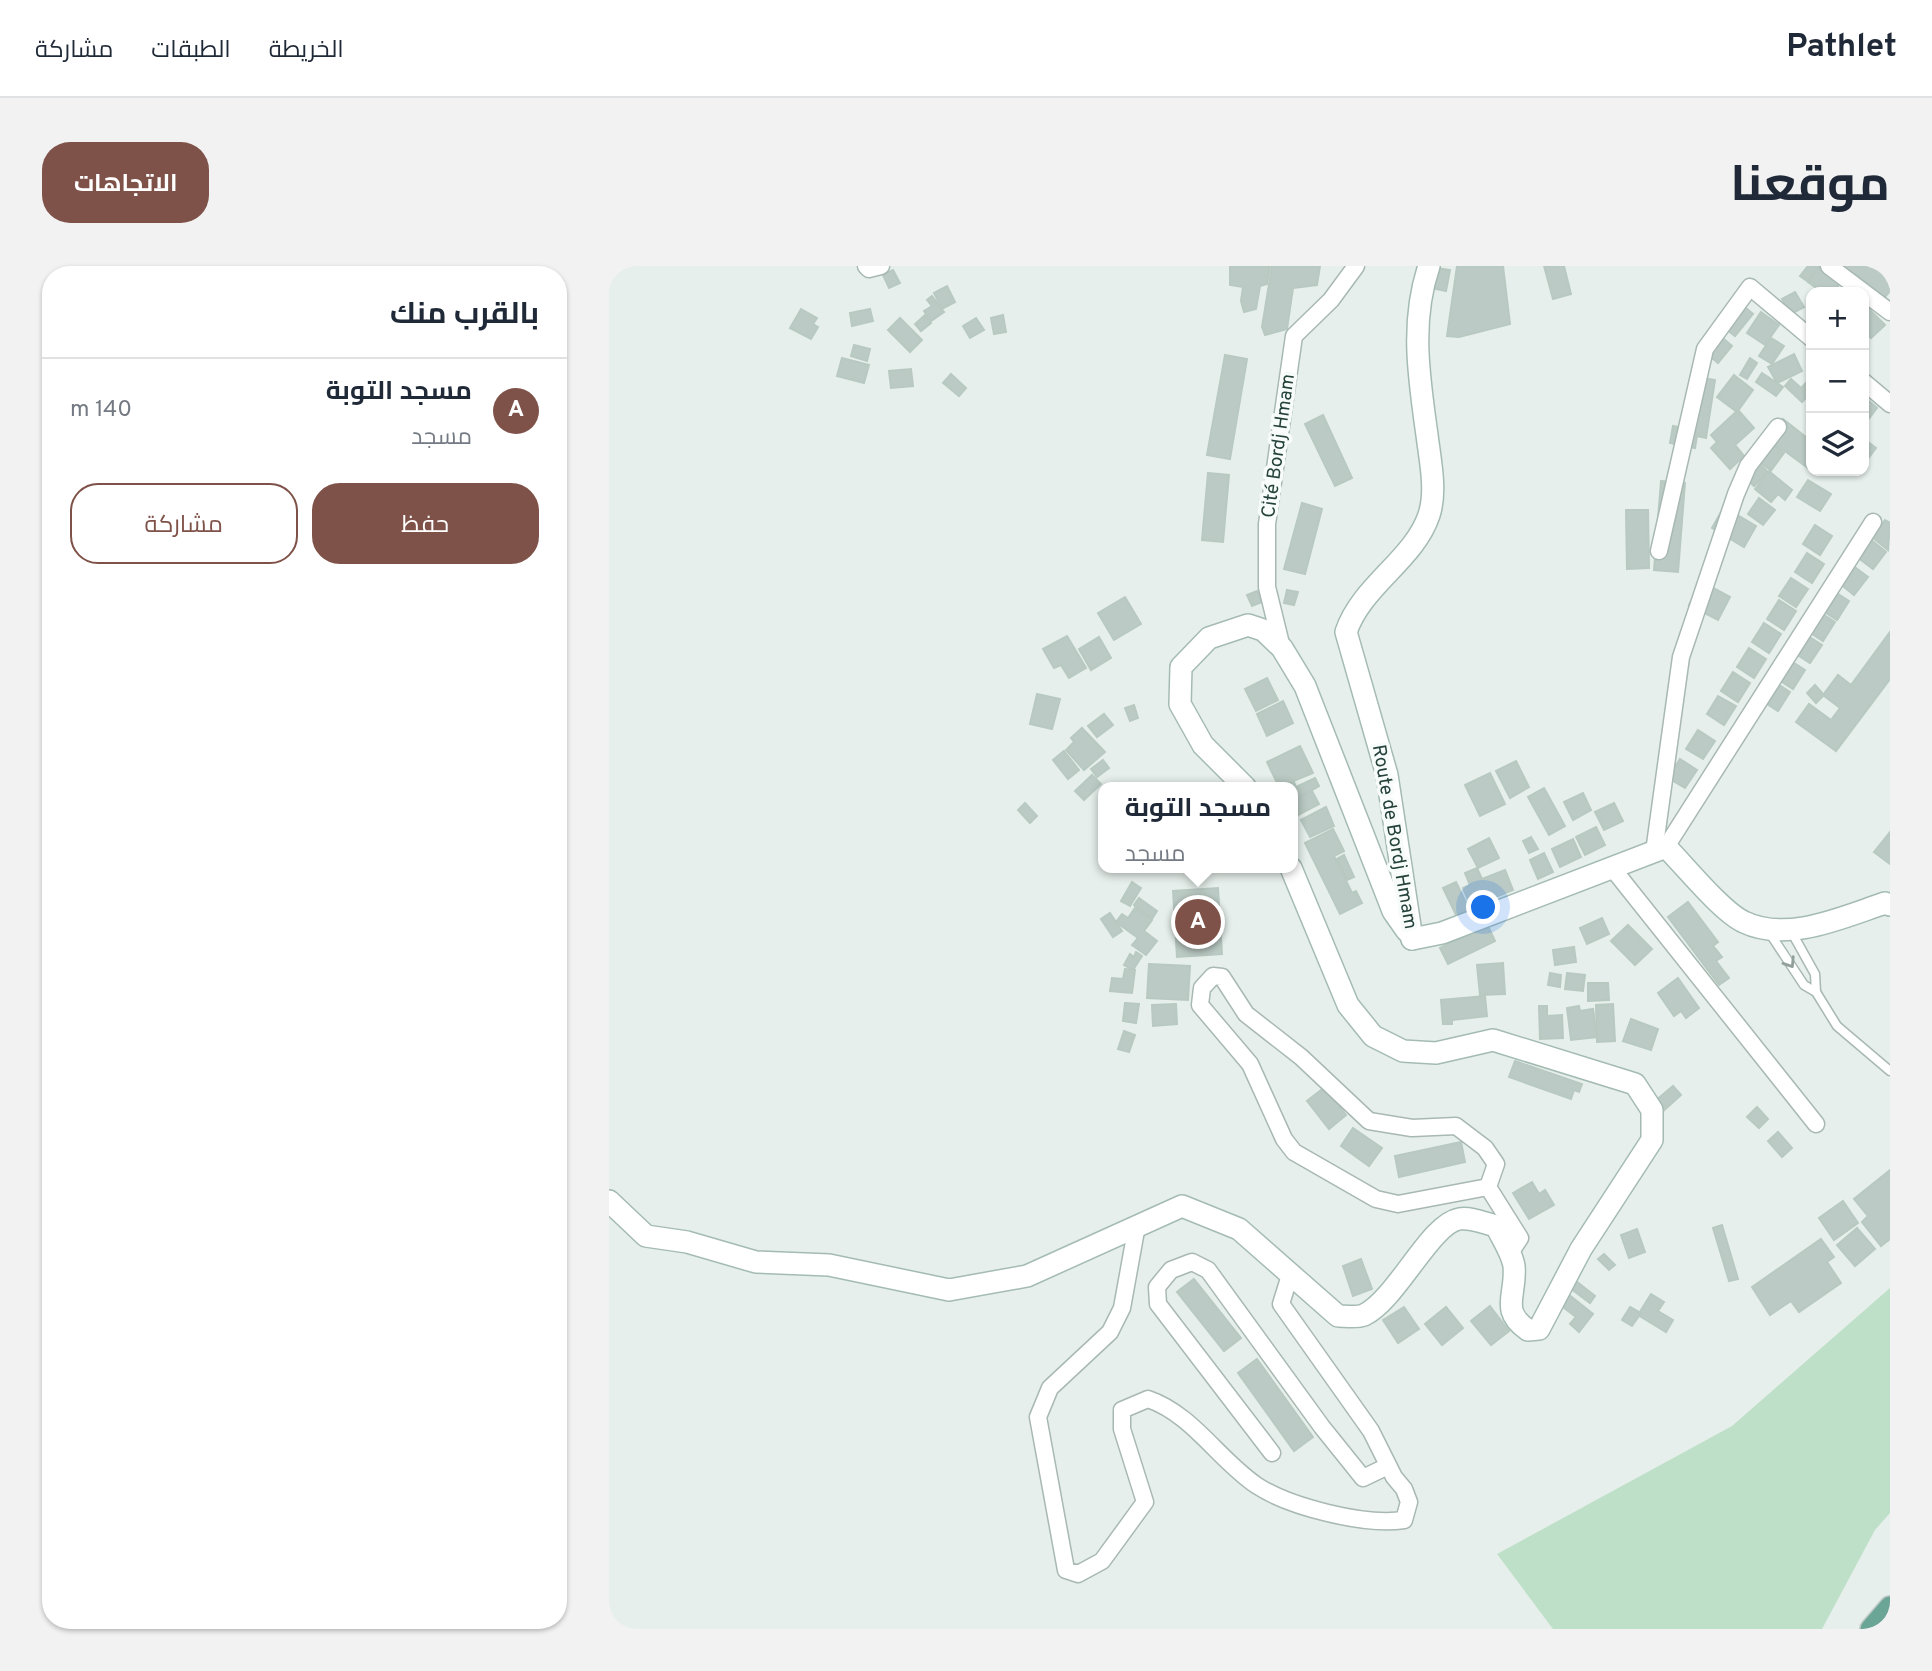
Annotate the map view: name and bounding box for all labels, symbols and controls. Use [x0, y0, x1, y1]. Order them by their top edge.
text: Pathlet [1786, 27, 1897, 69]
text: مشاركة [35, 36, 113, 66]
text: الطبقات [151, 36, 231, 66]
text: الخريطة [269, 36, 344, 66]
button: الاتجاهات [42, 142, 209, 223]
text: موقعنا [1730, 157, 1890, 219]
map controls [1806, 287, 1869, 476]
button: + [1806, 287, 1869, 350]
text: بالقرب منك [390, 297, 539, 334]
button: − [1806, 350, 1869, 413]
street label: Cité Bordj Hmam [1257, 372, 1301, 520]
text: مسجد التوبة [326, 376, 472, 409]
text: 140 m [70, 396, 132, 425]
text: A [508, 396, 524, 425]
button: layers [1806, 413, 1869, 476]
text: مسجد [411, 424, 472, 453]
button: مشاركة [70, 483, 298, 564]
button: حفظ [312, 483, 539, 564]
street label: Route de Bordj Hmam [1366, 743, 1422, 931]
popup [1098, 782, 1298, 873]
text: مسجد التوبة [1125, 793, 1271, 826]
text: مسجد [1125, 841, 1186, 870]
your location [1466, 890, 1500, 924]
pin: A [1175, 896, 1221, 948]
one-way arrow [1781, 955, 1794, 968]

